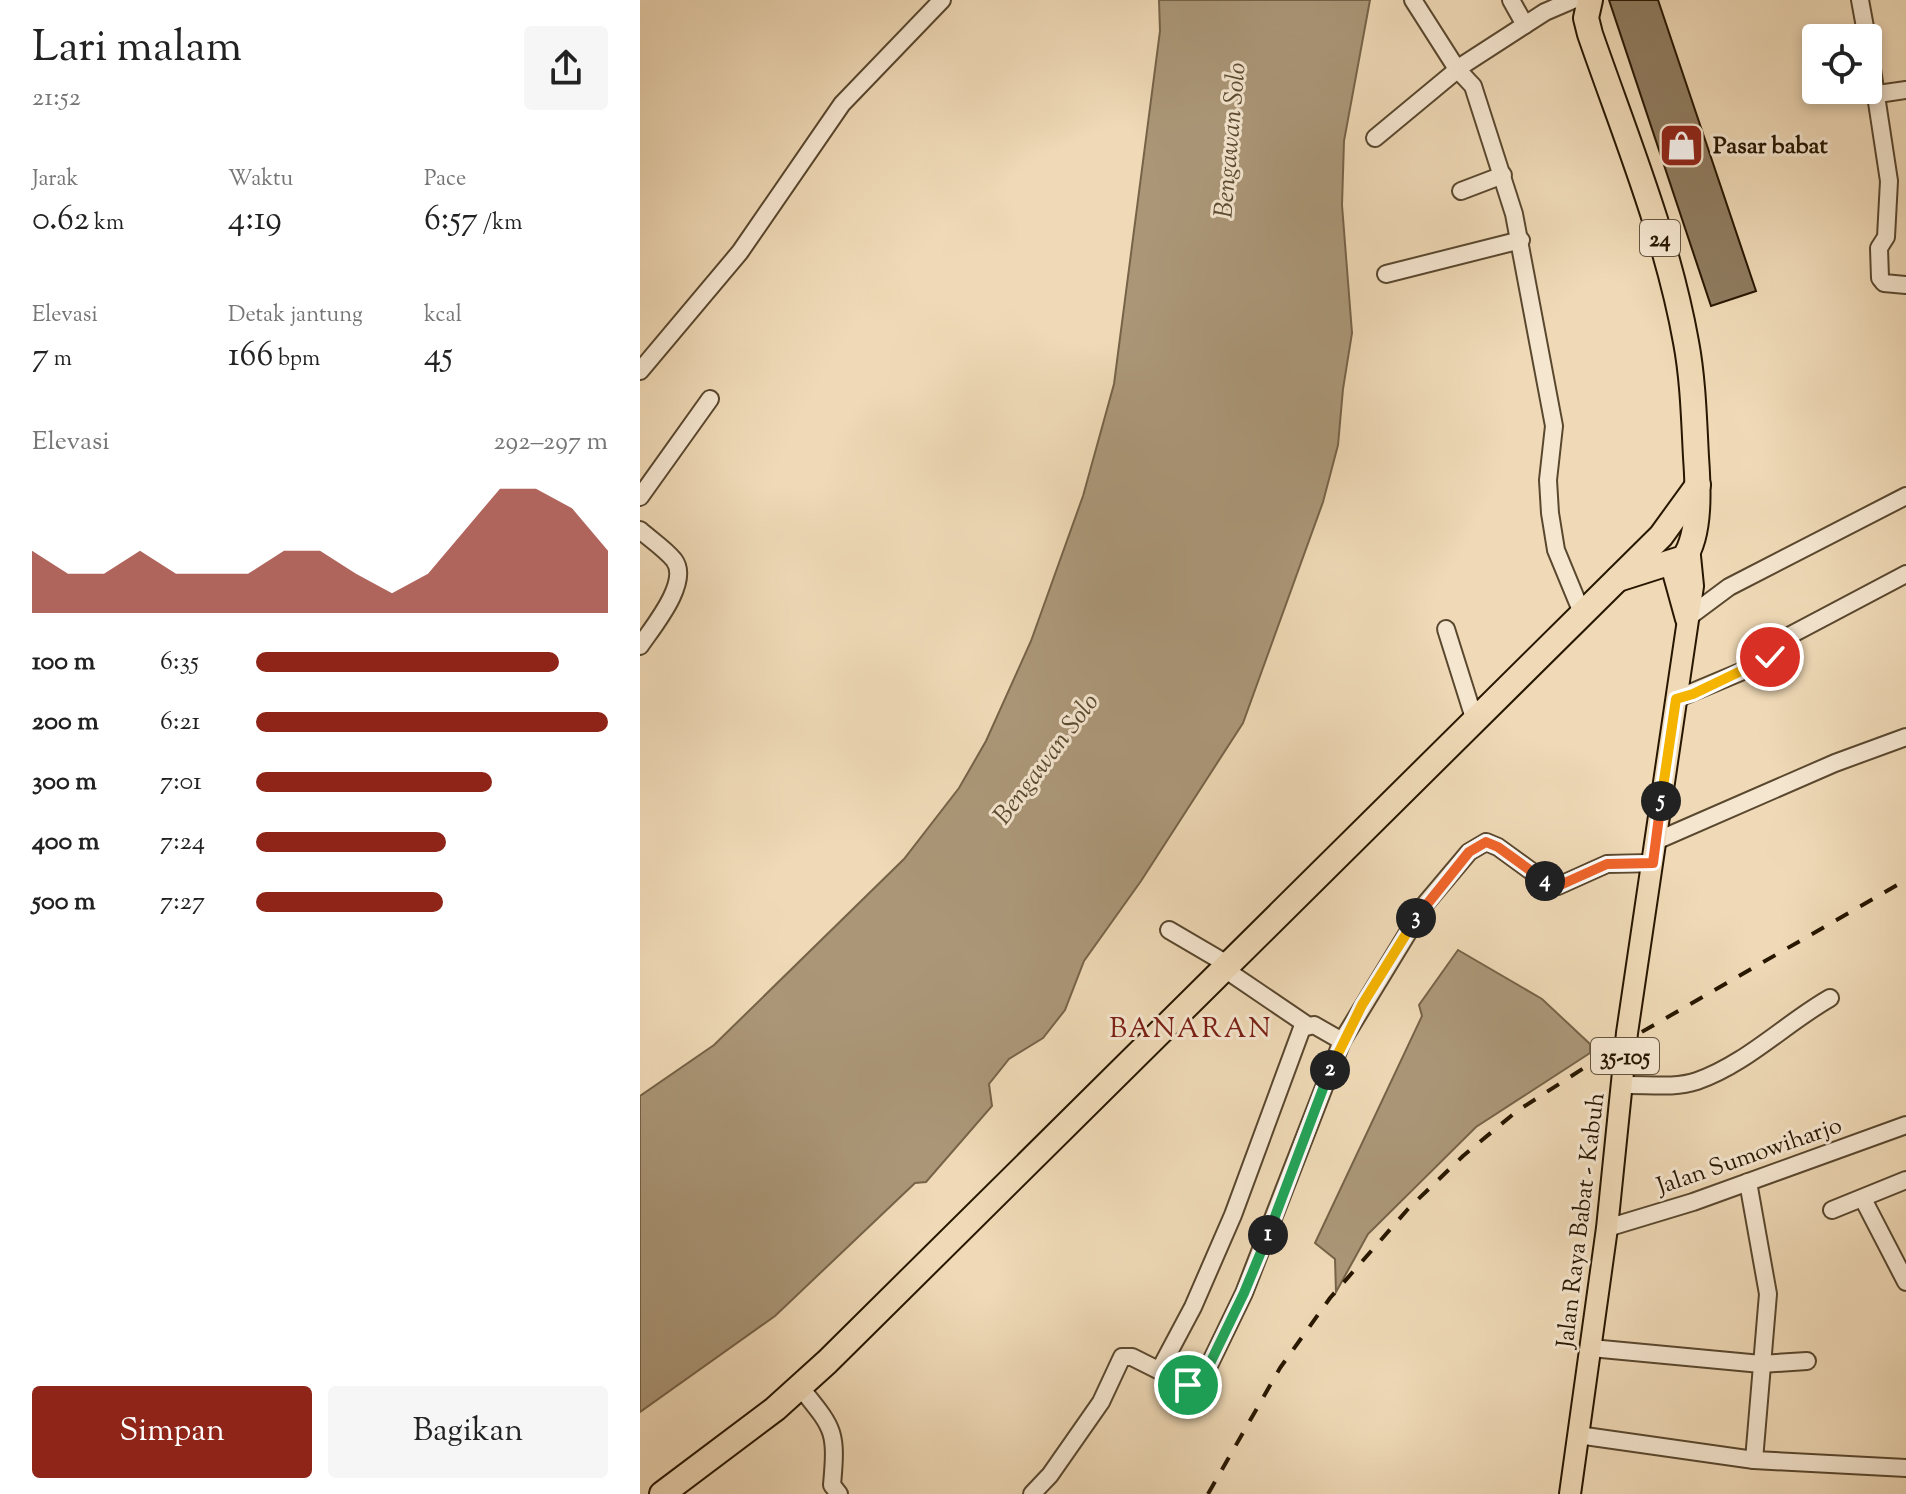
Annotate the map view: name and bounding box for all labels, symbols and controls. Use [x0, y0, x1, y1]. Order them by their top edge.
text: Lari malam [32, 18, 242, 81]
map controls [1802, 24, 1882, 104]
button: locate [1802, 24, 1882, 104]
button: share [524, 26, 608, 110]
water label: Bengawan Solo [1206, 61, 1257, 220]
text: 21:52 [32, 80, 81, 117]
shop icon: Pasar babat [1658, 121, 1706, 169]
place label: Pasar babat [1713, 130, 1828, 164]
text: Jarak [32, 164, 79, 196]
text: Waktu [228, 164, 293, 196]
text: Pace [424, 164, 466, 196]
text: 0.62 [32, 196, 89, 245]
text: 4:19 [228, 196, 282, 245]
text: 6:57 [424, 196, 478, 245]
text: km [89, 208, 124, 240]
text: /km [478, 208, 523, 240]
road number: 24 [1640, 220, 1680, 256]
text: Elevasi [32, 300, 98, 332]
text: Detak jantung [228, 300, 363, 332]
text: kcal [424, 300, 462, 332]
text: 7 [32, 332, 49, 381]
text: 166 [228, 332, 273, 381]
text: 45 [424, 332, 453, 381]
text: m [49, 344, 72, 376]
text: bpm [273, 344, 320, 376]
text: Elevasi [32, 424, 110, 461]
text: 292–297 m [493, 424, 608, 461]
pin [1736, 623, 1804, 691]
icon: check [1748, 635, 1792, 679]
text: 100 m [32, 644, 95, 681]
text: 6:35 [160, 644, 199, 681]
water label: Bengawan Solo [985, 686, 1109, 833]
text: 200 m [32, 704, 99, 741]
text: 6:21 [160, 704, 200, 741]
text: 300 m [32, 764, 97, 801]
text: 7:01 [160, 764, 202, 801]
pin: 5 [1641, 781, 1681, 821]
text: 5 [1657, 785, 1665, 817]
text: 400 m [32, 824, 99, 861]
text: 7:24 [160, 824, 205, 861]
pin: 4 [1525, 861, 1565, 901]
text: 4 [1539, 865, 1551, 897]
text: 500 m [32, 884, 95, 921]
text: 7:27 [160, 884, 205, 921]
pin: 3 [1396, 898, 1436, 938]
text: 3 [1412, 902, 1420, 934]
district label: BANARAN [1109, 1010, 1273, 1050]
road number: 35-105 [1591, 1038, 1659, 1074]
pin: 2 [1310, 1050, 1350, 1090]
text: 2 [1325, 1054, 1335, 1086]
street label: Jalan Raya Babat - Kabuh [1549, 1091, 1615, 1352]
street label: Jalan Sumowiharjo [1651, 1109, 1847, 1205]
pin: 1 [1248, 1215, 1288, 1255]
text: 1 [1264, 1219, 1272, 1251]
pin [1154, 1351, 1222, 1419]
icon: arrive [1166, 1363, 1210, 1407]
button: Simpan [32, 1386, 312, 1478]
button: Bagikan [328, 1386, 608, 1478]

